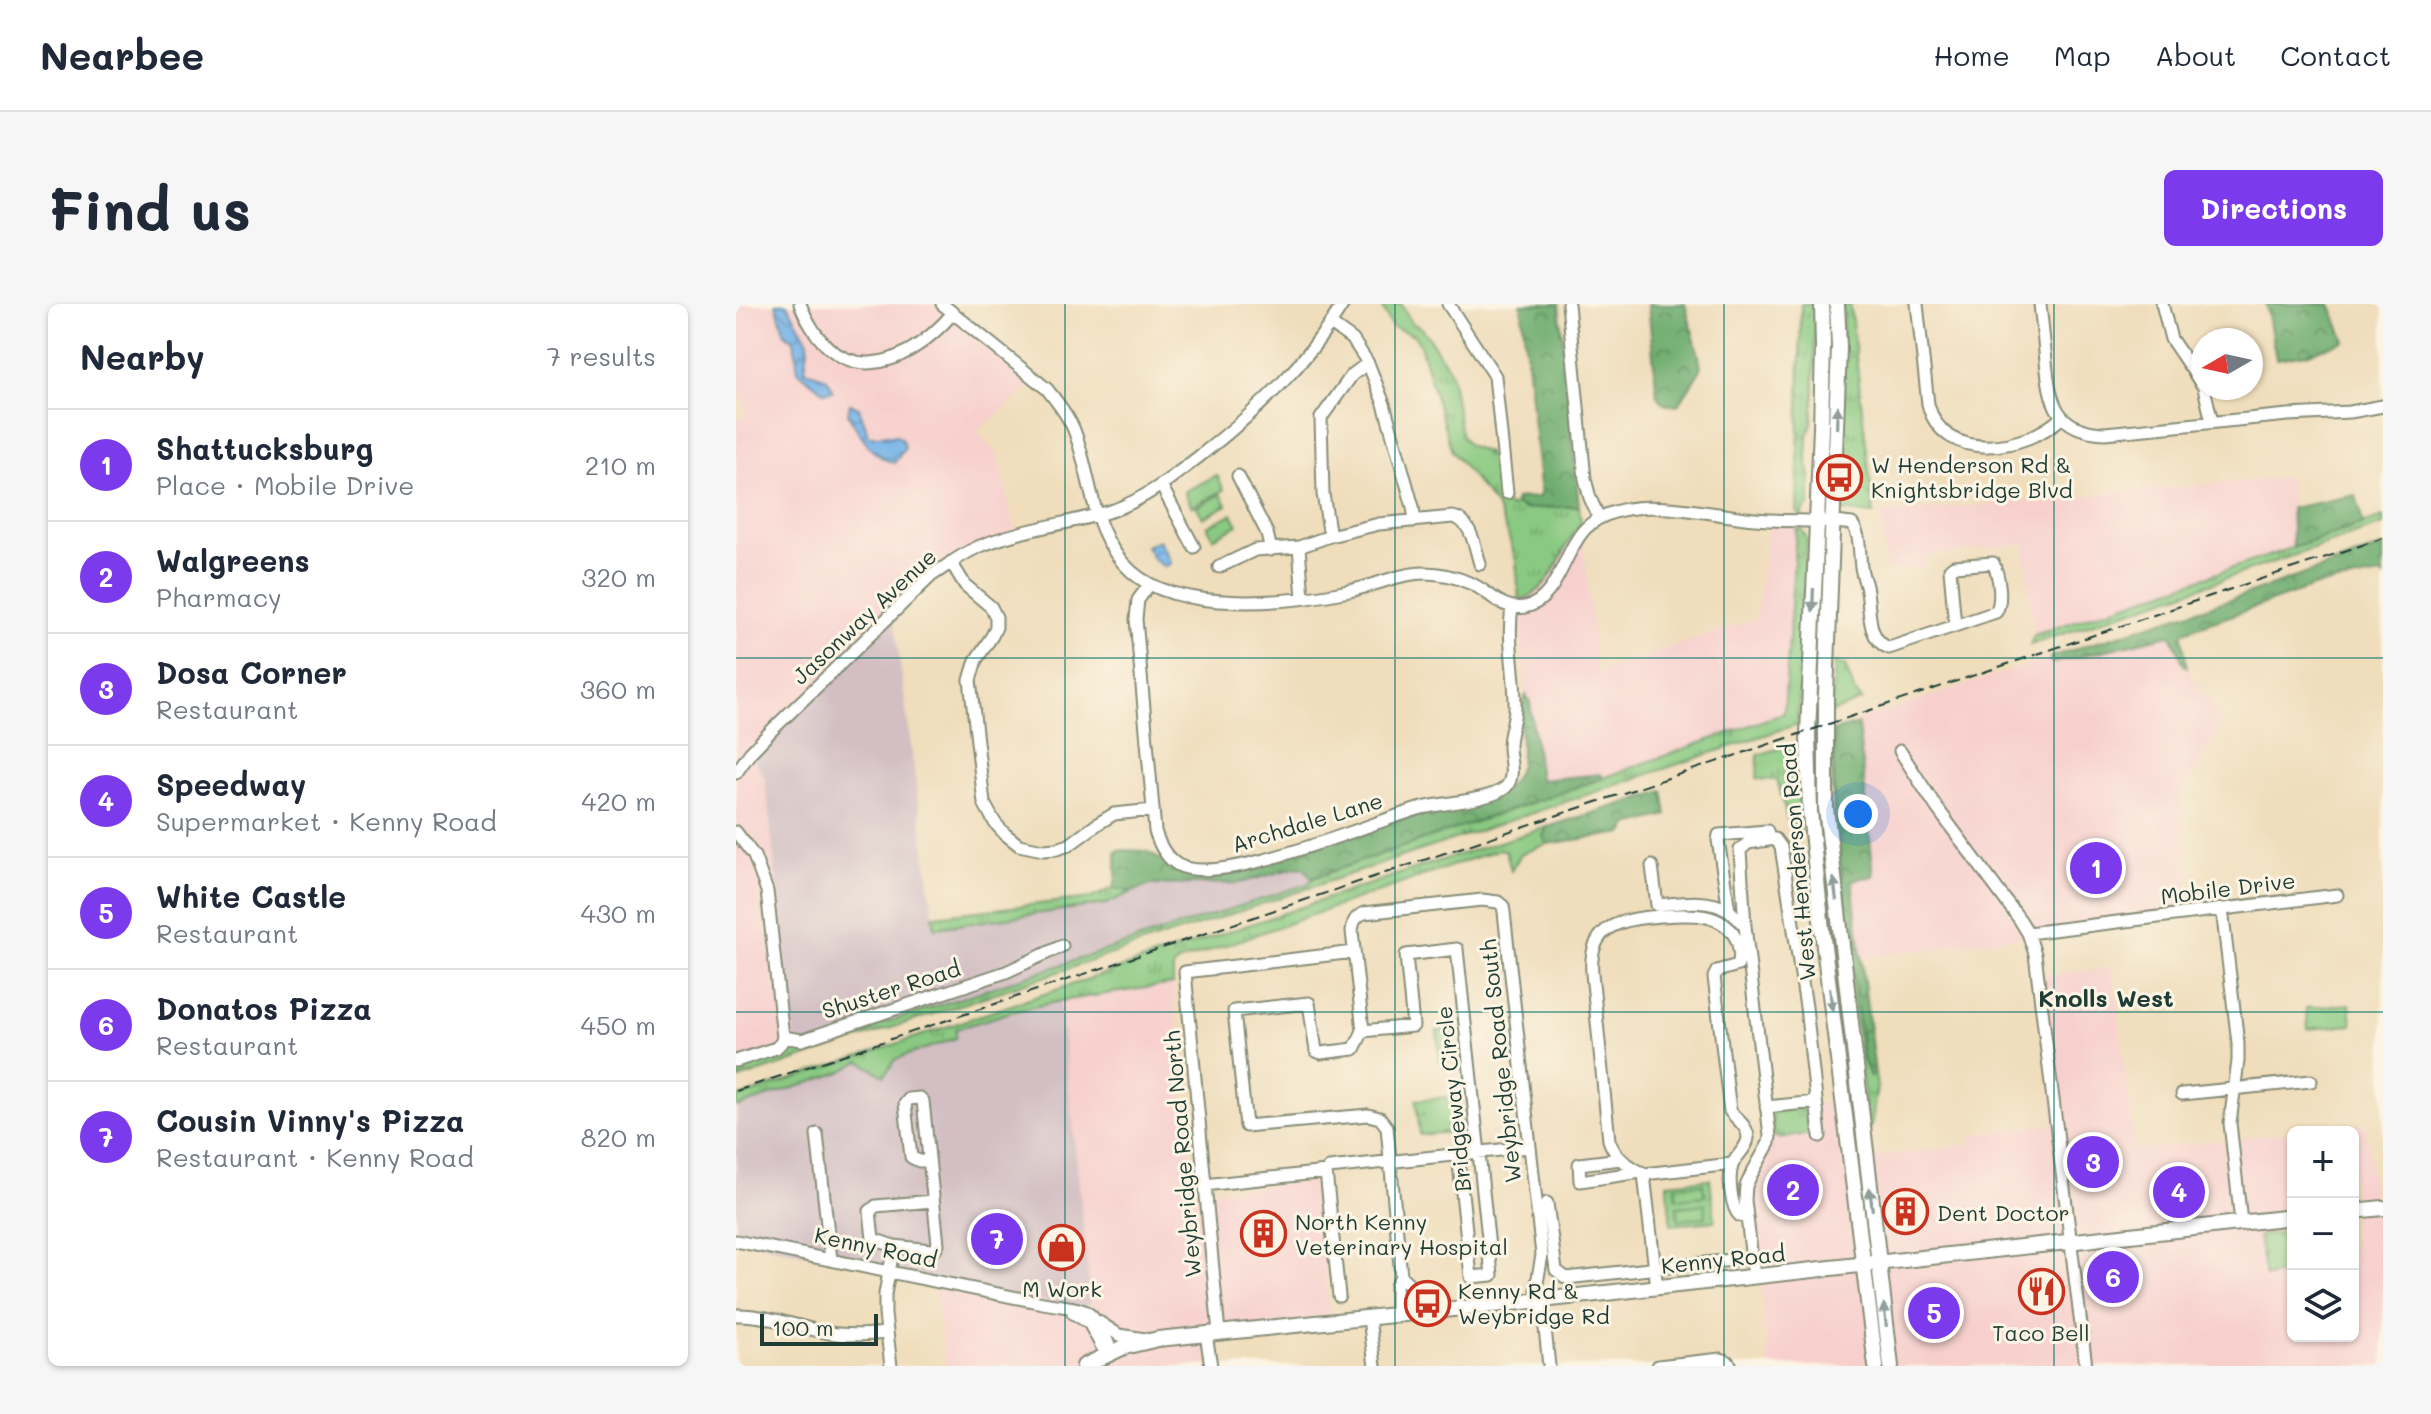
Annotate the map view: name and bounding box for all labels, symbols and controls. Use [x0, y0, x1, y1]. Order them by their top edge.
text: Nearbee [40, 30, 204, 80]
text: Home [1934, 37, 2010, 73]
text: Map [2054, 37, 2111, 73]
text: About [2155, 37, 2236, 73]
text: Contact [2280, 37, 2391, 73]
button: Directions [2164, 170, 2383, 246]
text: Find us [48, 172, 251, 245]
north arrow [2191, 328, 2263, 400]
text: Nearby [80, 334, 205, 379]
text: 7 results [547, 339, 656, 373]
one-way arrow [1830, 404, 1843, 429]
text: Shattucksburg [156, 428, 373, 468]
text: 1 [100, 448, 112, 482]
text: 210 m [585, 448, 656, 482]
place label: W Henderson Rd & Knightsbridge Blvd [1871, 450, 2073, 504]
bus stop icon: W Henderson Rd & Knightsbridge Blvd [1816, 453, 1864, 501]
text: Place · Mobile Drive [156, 468, 414, 502]
text: Walgreens [156, 540, 310, 580]
street label: Jasonway Avenue [786, 542, 942, 690]
text: 2 [99, 560, 113, 594]
text: 320 m [581, 560, 656, 594]
text: Pharmacy [156, 580, 282, 614]
one-way arrow [1807, 588, 1820, 613]
text: Dosa Corner [156, 652, 347, 692]
text: 3 [98, 672, 114, 706]
text: 360 m [580, 672, 656, 706]
text: Restaurant [156, 692, 298, 726]
street label: West Henderson Road [1772, 742, 1822, 982]
text: Speedway [156, 764, 306, 804]
text: 4 [98, 784, 114, 818]
text: 420 m [581, 784, 656, 818]
street label: Archdale Lane [1228, 785, 1386, 859]
your location [1838, 794, 1878, 834]
text: Supermarket · Kenny Road [156, 804, 497, 838]
pin: 1 [2070, 838, 2122, 898]
street label: Mobile Drive [2159, 865, 2297, 911]
text: White Castle [156, 876, 346, 916]
one-way arrow [1828, 876, 1841, 901]
text: 5 [98, 896, 114, 930]
text: 430 m [580, 896, 656, 930]
text: Restaurant [156, 916, 298, 950]
street label: Weybridge Road South [1473, 938, 1527, 1184]
street label: Shuster Road [818, 953, 964, 1025]
district label: Knolls West [2038, 982, 2174, 1013]
one-way arrow [1824, 987, 1837, 1012]
text: Donatos Pizza [156, 988, 372, 1028]
street label: Bridgeway Circle [1429, 1005, 1477, 1193]
text: 6 [98, 1008, 114, 1042]
text: 450 m [580, 1008, 656, 1042]
text: Restaurant [156, 1028, 298, 1062]
street label: Weybridge Road North [1157, 1029, 1207, 1279]
text: Cousin Vinny's Pizza [156, 1100, 465, 1140]
text: 7 [99, 1120, 113, 1154]
text: 820 m [581, 1120, 656, 1154]
map controls [2287, 1126, 2359, 1342]
button: + [2287, 1126, 2359, 1198]
pin: 3 [2067, 1132, 2119, 1192]
text: Restaurant · Kenny Road [156, 1140, 474, 1174]
pin: 2 [1767, 1160, 1819, 1220]
pin: 4 [2153, 1162, 2205, 1222]
one-way arrow [1864, 1186, 1877, 1211]
building icon: Dent Doctor [1882, 1188, 1930, 1236]
place label: Dent Doctor [1937, 1198, 2070, 1227]
button: − [2287, 1198, 2359, 1270]
place label: North Kenny Veterinary Hospital [1295, 1207, 1508, 1261]
pin: 7 [971, 1209, 1023, 1269]
building icon: North Kenny Veterinary Hospital [1240, 1210, 1288, 1258]
street label: Kenny Road [812, 1220, 940, 1274]
shop icon: M Work [1038, 1223, 1086, 1271]
street label: Kenny Road [1659, 1238, 1787, 1280]
pin: 6 [2087, 1247, 2139, 1307]
restaurant icon: Taco Bell [2017, 1267, 2065, 1315]
button: layers [2287, 1270, 2359, 1342]
place label: M Work [1022, 1274, 1102, 1303]
place label: Kenny Rd & Weybridge Rd [1458, 1276, 1610, 1330]
bus stop icon: Kenny Rd & Weybridge Rd [1403, 1279, 1451, 1327]
pin: 5 [1908, 1283, 1960, 1343]
one-way arrow [1878, 1302, 1891, 1327]
scale bar [760, 1310, 878, 1346]
text: 100 m [772, 1313, 834, 1342]
place label: Taco Bell [1992, 1318, 2090, 1347]

